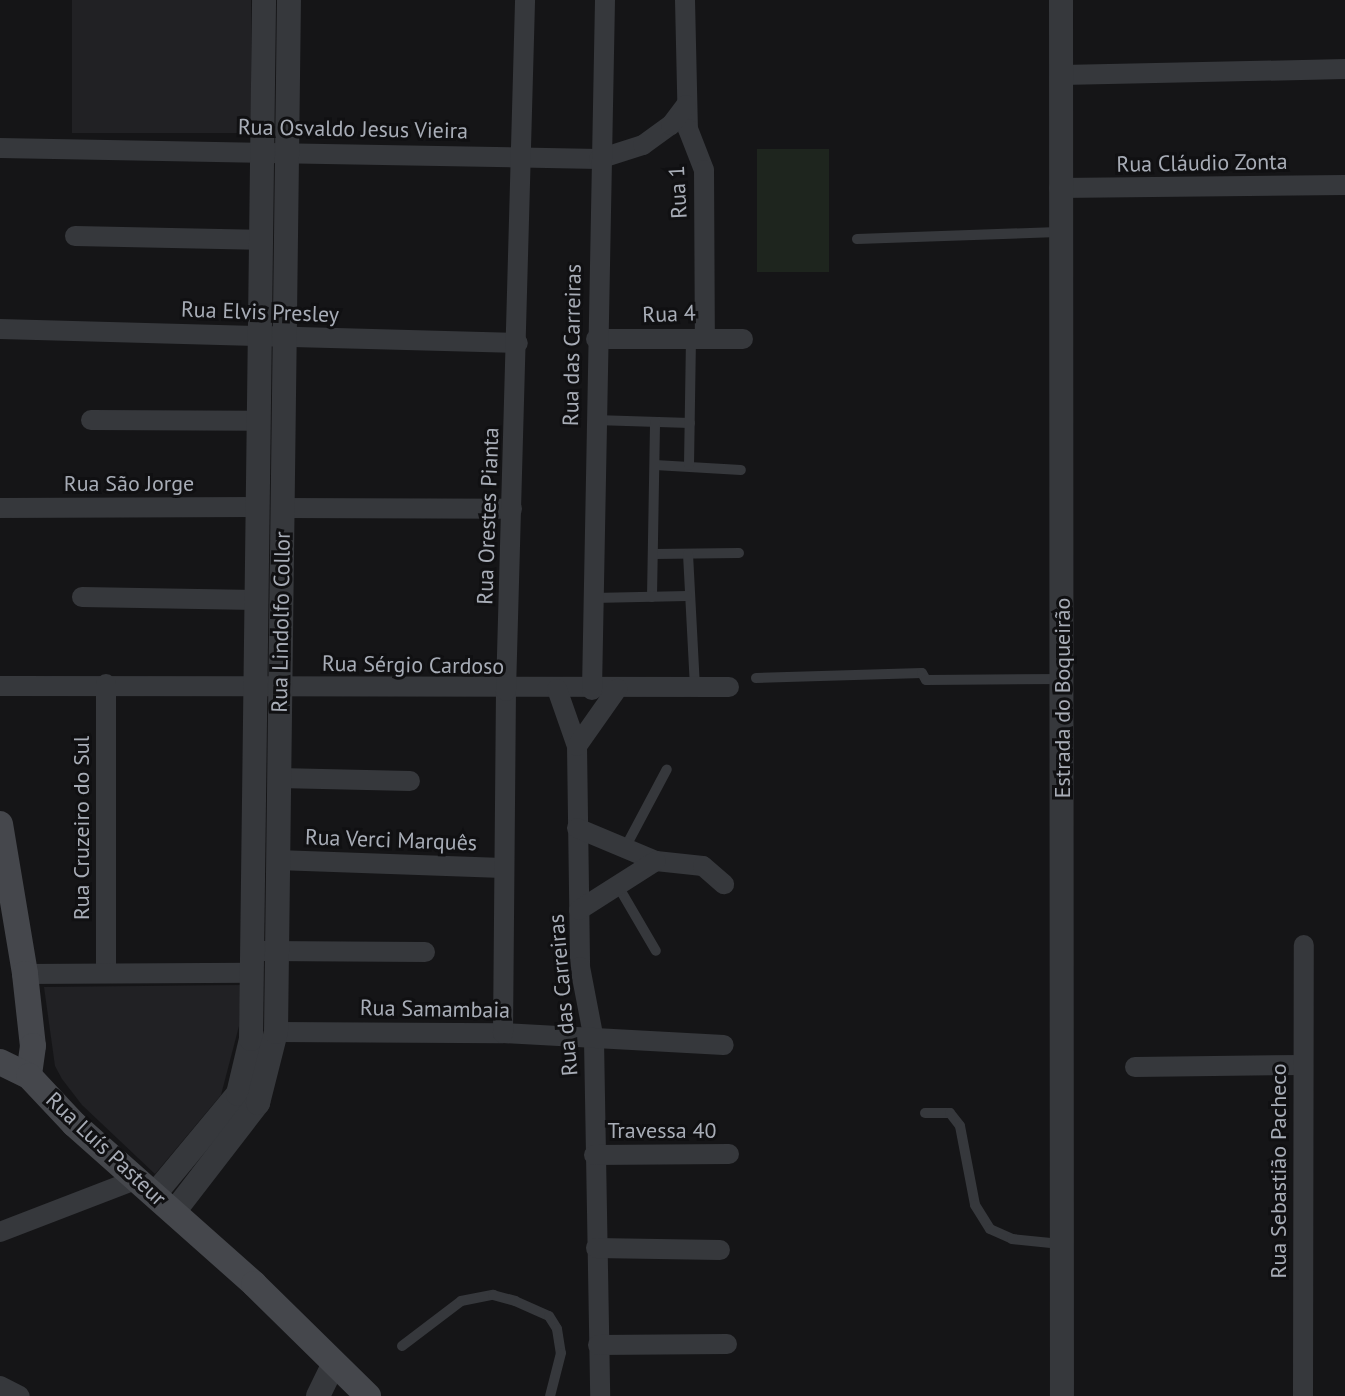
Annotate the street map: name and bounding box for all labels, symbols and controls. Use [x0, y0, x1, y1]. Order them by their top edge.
street label: Rua Osvaldo Jesus Vieira [237, 114, 469, 144]
street label: Rua Cláudio Zonta [1116, 148, 1288, 178]
street label: Rua 1 [663, 165, 693, 219]
street label: Rua das Carreiras [557, 264, 587, 426]
street label: Rua Elvis Presley [180, 296, 340, 328]
street label: Rua 4 [642, 300, 696, 328]
street label: Rua Orestes Pianta [472, 427, 504, 605]
street label: Rua São Jorge [64, 471, 194, 497]
street label: Rua Lindolfo Collor [266, 531, 296, 713]
street label: Estrada do Boqueirão [1050, 598, 1076, 798]
street label: Rua Sérgio Cardoso [322, 650, 504, 680]
street label: Rua Cruzeiro do Sul [69, 736, 95, 920]
street label: Rua Verci Marquês [304, 824, 478, 856]
street label: Rua das Carreiras [543, 913, 583, 1077]
street label: Rua Samambaia [360, 994, 510, 1024]
street label: Rua Sebastião Pacheco [1266, 1064, 1292, 1278]
street label: Rua Luís Pasteur [40, 1087, 172, 1211]
street label: Travessa 40 [607, 1118, 717, 1144]

